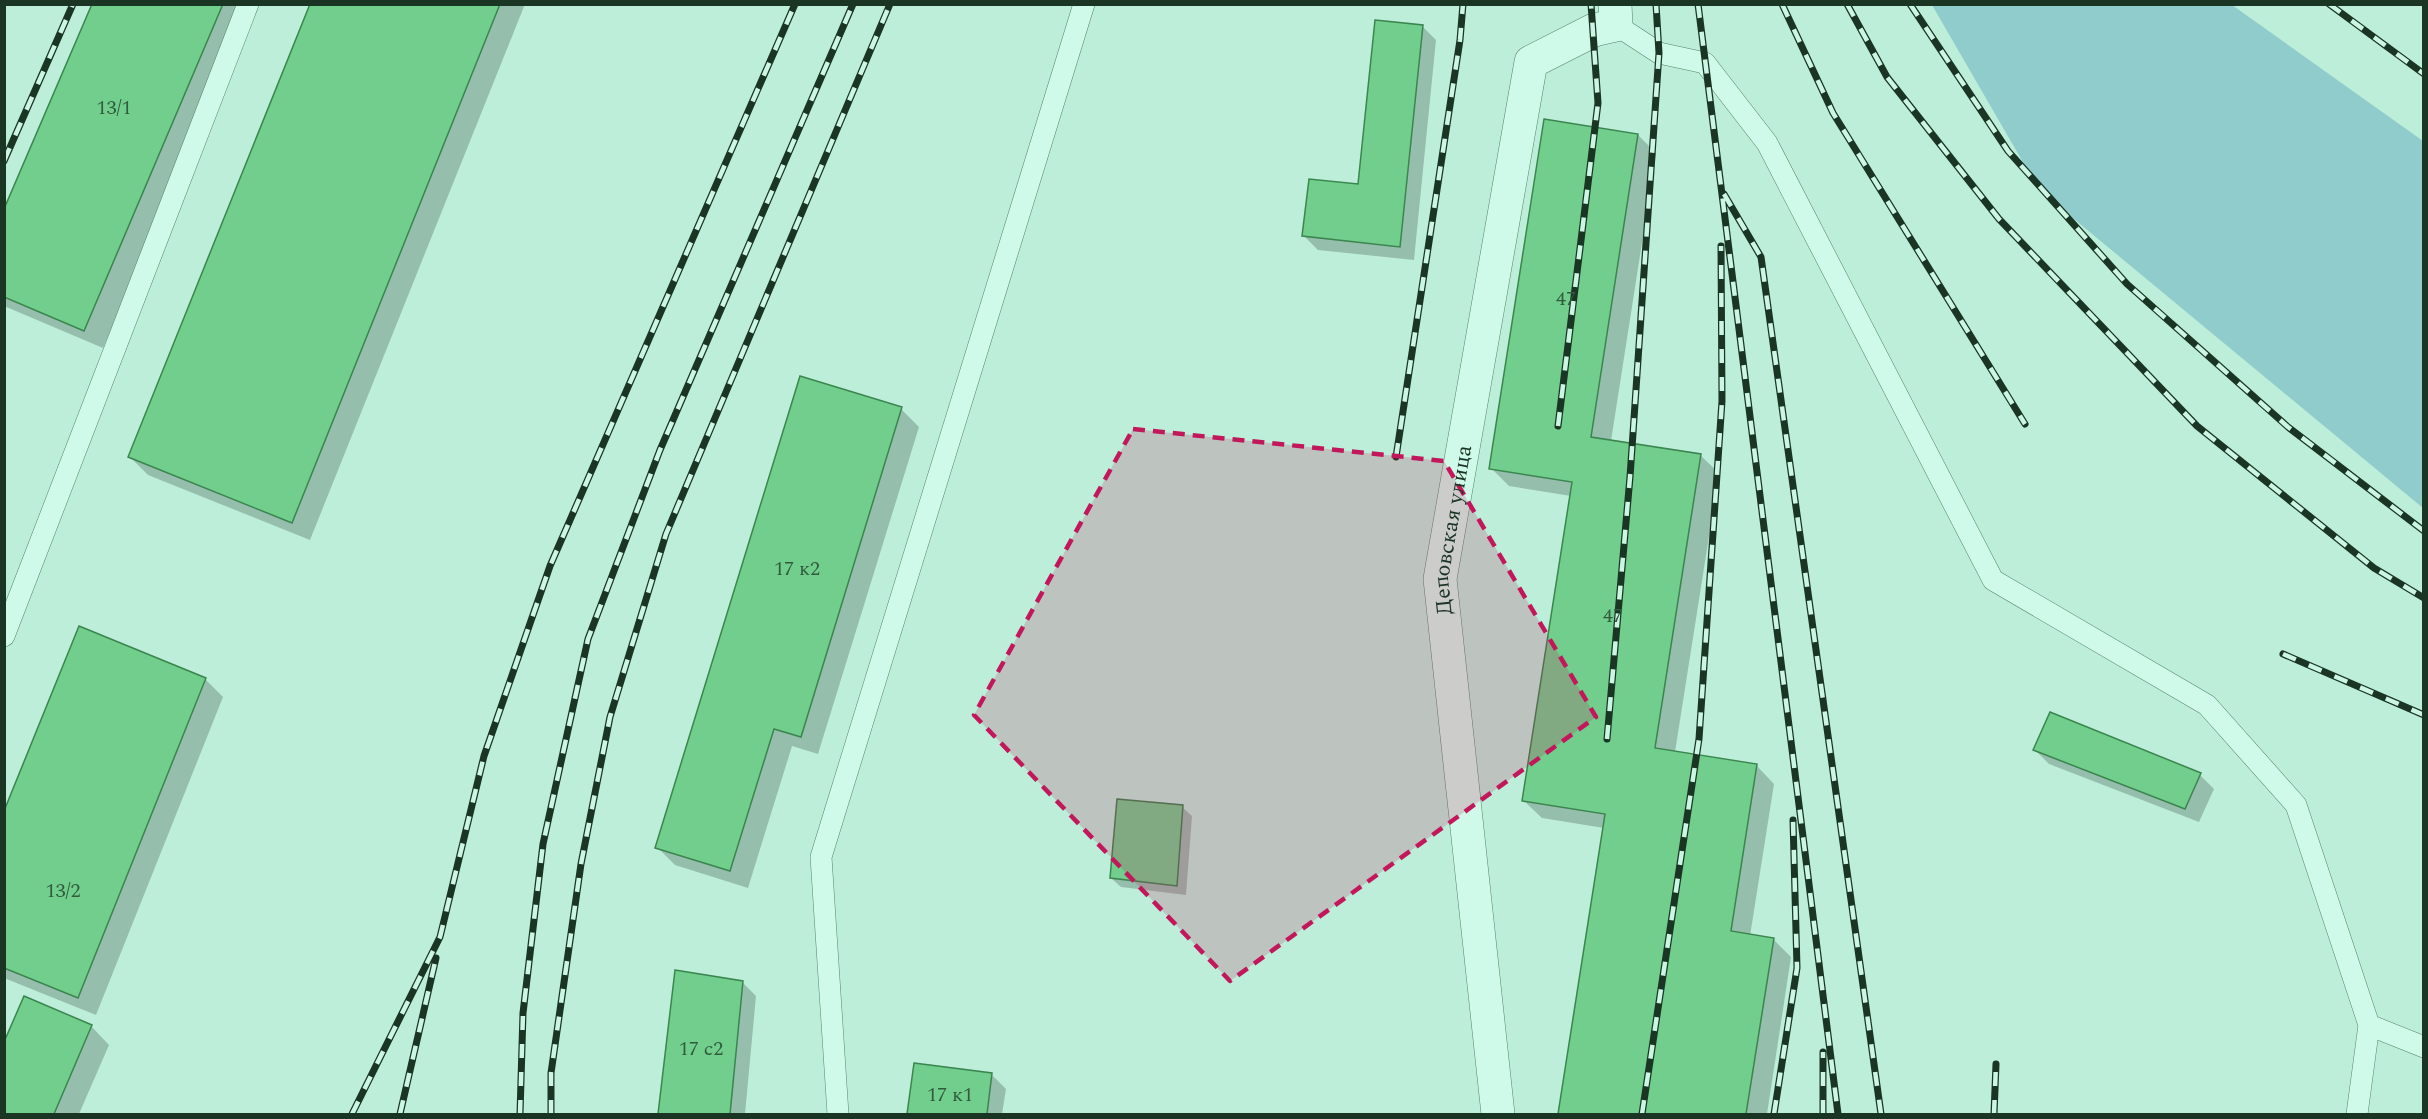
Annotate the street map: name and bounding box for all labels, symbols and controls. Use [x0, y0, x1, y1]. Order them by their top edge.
house number: 13/1 [97, 93, 132, 123]
house number: 47 [1556, 284, 1576, 314]
street label: Деповская улица [1425, 442, 1481, 617]
house number: 17 к2 [774, 554, 820, 584]
house number: 47 [1603, 601, 1623, 631]
house number: 13/2 [46, 876, 81, 906]
house number: 17 с2 [679, 1034, 723, 1064]
house number: 17 к1 [927, 1080, 973, 1110]

